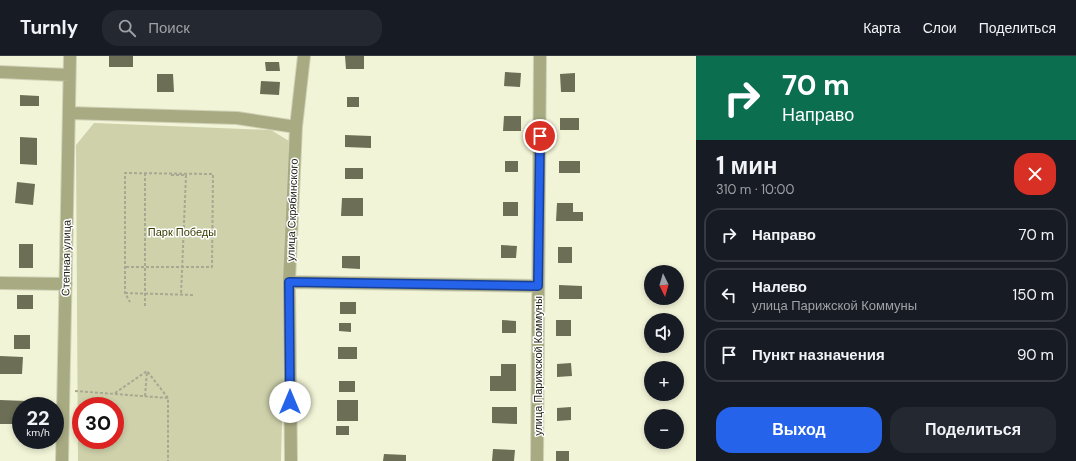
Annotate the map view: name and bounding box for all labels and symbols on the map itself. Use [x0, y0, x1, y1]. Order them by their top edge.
pin [523, 119, 557, 153]
street label: улица Скрябинского [283, 158, 301, 262]
street label: Степная улица [58, 219, 74, 296]
park label: Парк Победы [148, 225, 216, 239]
north arrow [644, 265, 684, 305]
street label: улица Парижской Коммуны [531, 296, 545, 436]
position arrow [269, 381, 311, 423]
speed limit sign: 30 [72, 397, 124, 449]

